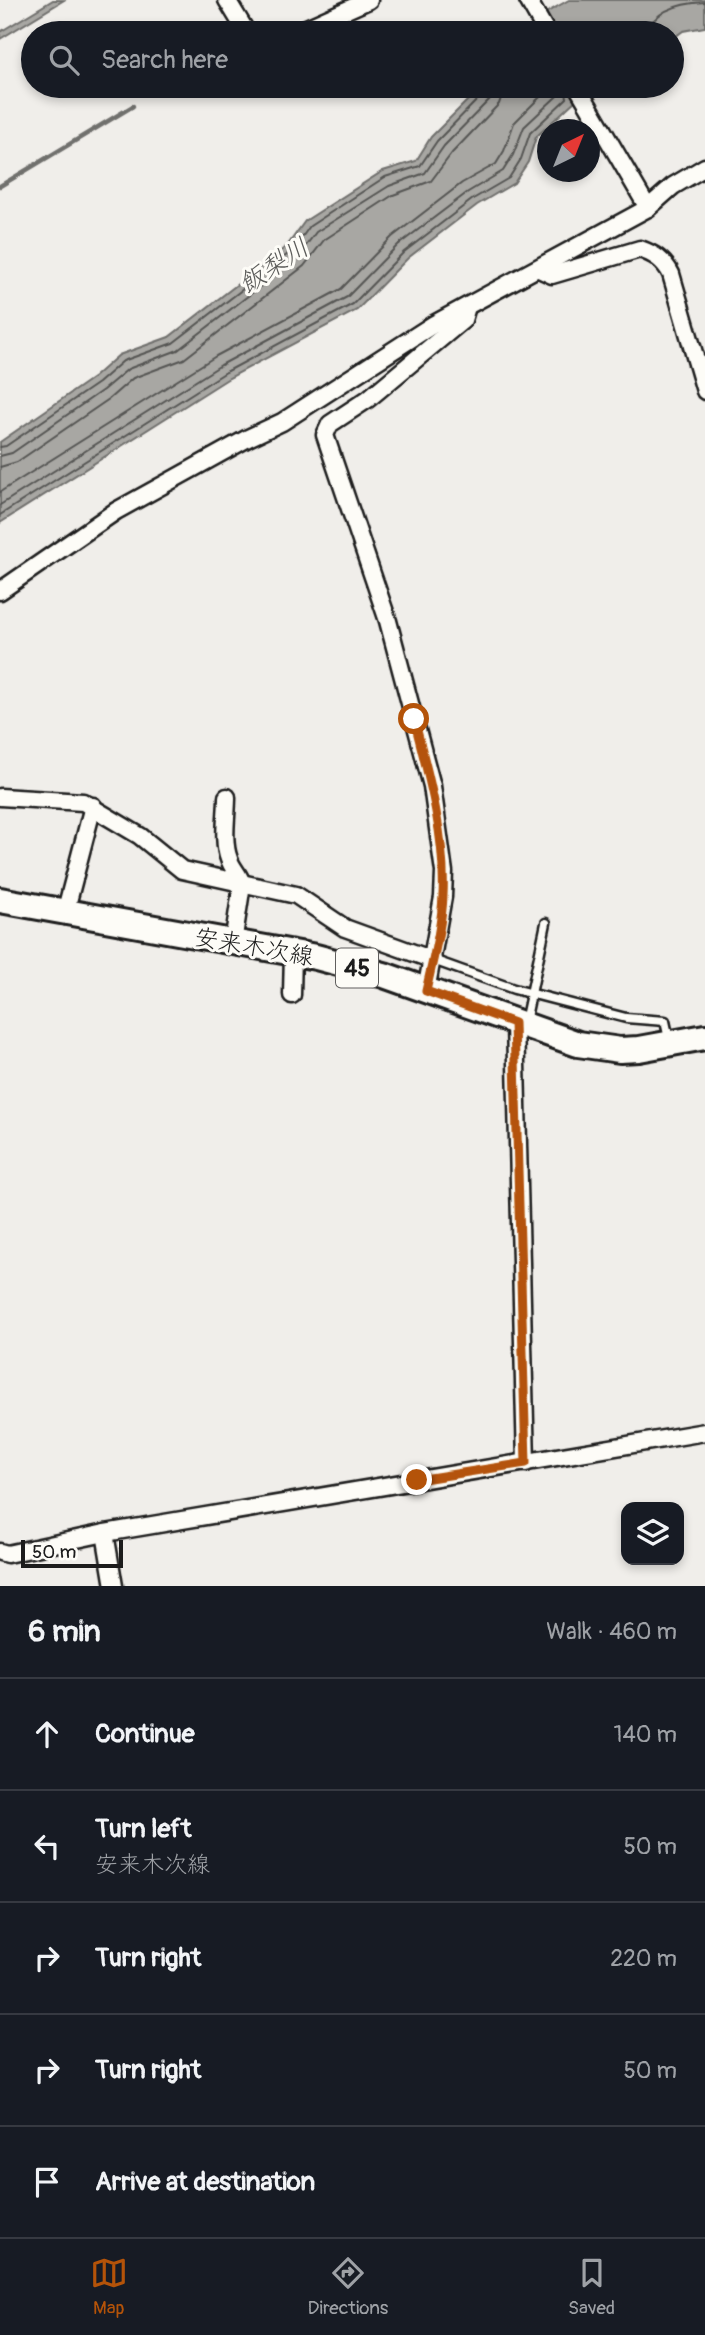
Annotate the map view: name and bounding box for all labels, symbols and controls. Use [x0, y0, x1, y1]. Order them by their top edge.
search box [21, 21, 684, 98]
icon: search [45, 41, 83, 79]
text: Search here [101, 44, 228, 76]
north arrow [537, 119, 600, 182]
water label: 飯梨川 [233, 231, 315, 301]
route start [398, 703, 429, 734]
street label: 安来木次線 [192, 922, 316, 972]
road number: 45 [336, 948, 378, 987]
route end [401, 1464, 432, 1495]
map controls [621, 1502, 684, 1565]
button: layers [621, 1502, 684, 1565]
scale bar [21, 1537, 122, 1569]
text: 50 m [32, 1540, 76, 1564]
text: 6 min [28, 1613, 101, 1650]
text: Walk · 460 m [546, 1617, 677, 1646]
icon: ahead [28, 1715, 66, 1753]
text: Continue [95, 1718, 195, 1750]
text: 140 m [614, 1720, 677, 1749]
text: Turn left [95, 1813, 191, 1845]
icon: left [28, 1827, 66, 1865]
text: 50 m [623, 1832, 677, 1861]
text: 安来木次線 [95, 1850, 210, 1879]
icon: right [28, 1939, 66, 1977]
text: Turn right [95, 1942, 201, 1974]
text: 220 m [610, 1944, 677, 1973]
icon: right [28, 2051, 66, 2089]
text: Turn right [95, 2054, 201, 2086]
text: 50 m [623, 2056, 677, 2085]
icon: arrive [28, 2163, 66, 2201]
text: Arrive at destination [95, 2166, 315, 2198]
tab: Map [90, 2254, 128, 2320]
tab: Directions [308, 2254, 388, 2320]
tab: Saved [568, 2254, 615, 2320]

